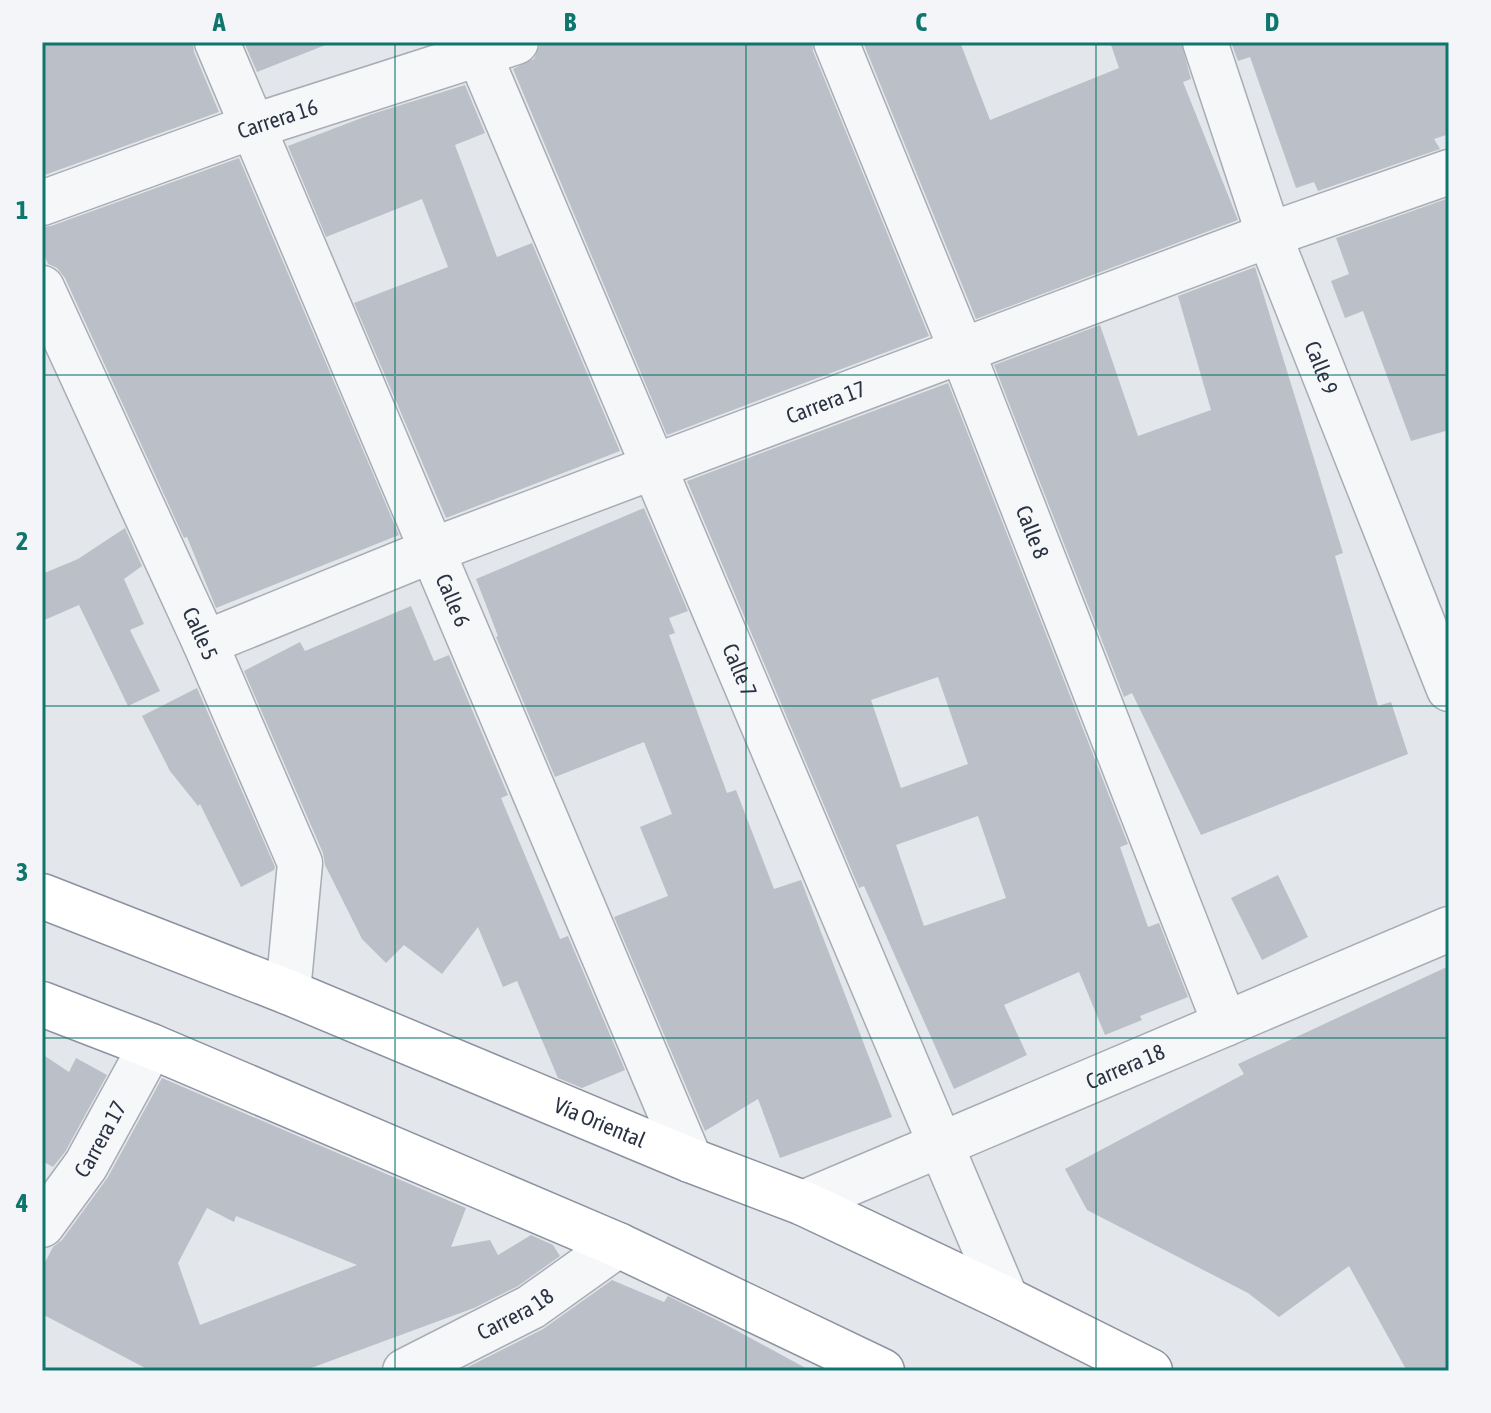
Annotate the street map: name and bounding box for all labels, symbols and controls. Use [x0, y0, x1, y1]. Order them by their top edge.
text: A [212, 7, 226, 37]
text: B [564, 7, 577, 37]
text: C [915, 7, 927, 37]
text: D [1265, 7, 1279, 37]
street label: Carrera 16 [233, 93, 321, 144]
text: 1 [16, 195, 28, 225]
street label: Calle 9 [1299, 337, 1344, 398]
street label: Carrera 17 [782, 375, 869, 429]
street label: Calle 8 [1011, 502, 1055, 562]
text: 2 [16, 526, 28, 556]
street label: Calle 6 [430, 570, 476, 630]
street label: Calle 5 [177, 603, 224, 664]
street label: Calle 7 [717, 640, 763, 700]
text: 3 [16, 857, 28, 887]
street label: Carrera 18 [1082, 1038, 1169, 1095]
street label: Vía Oriental [550, 1092, 650, 1153]
street label: Carrera 17 [68, 1096, 132, 1182]
text: 4 [15, 1188, 28, 1218]
street label: Carrera 18 [473, 1282, 558, 1345]

